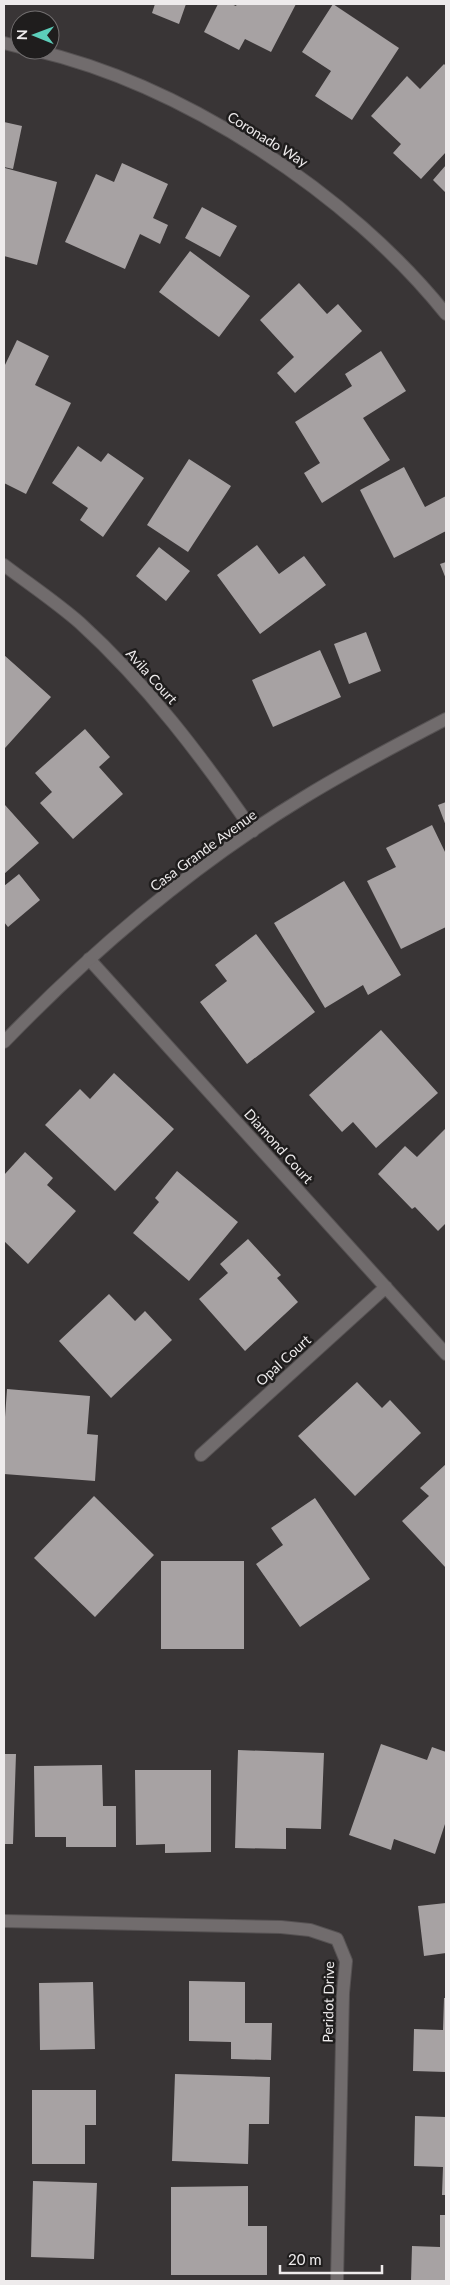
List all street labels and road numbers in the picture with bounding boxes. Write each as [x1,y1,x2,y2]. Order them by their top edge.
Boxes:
street label: Coronado Way [225,108,312,171]
street label: Avila Court [123,645,181,707]
street label: Casa Grande Avenue [146,806,260,894]
street label: Diamond Court [241,1105,317,1187]
street label: Opal Court [252,1331,314,1389]
street label: Peridot Drive [319,1961,337,2043]

